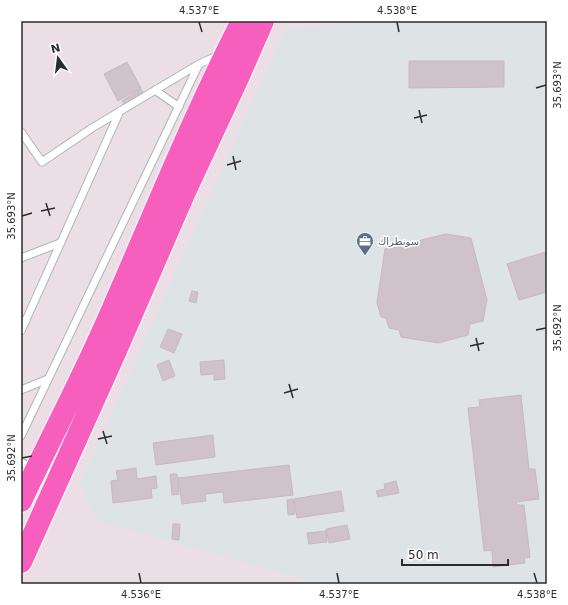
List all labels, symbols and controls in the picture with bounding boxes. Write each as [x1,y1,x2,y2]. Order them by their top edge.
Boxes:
text: 4.537°E [179,5,219,16]
text: 4.538°E [377,5,417,16]
north arrow [38,38,78,78]
text: N [50,41,62,56]
text: 35.693°N [552,61,563,109]
text: 35.693°N [6,192,17,240]
office icon: سونطراك [355,231,375,256]
place label: سونطراك [378,236,419,247]
text: 35.692°N [552,304,563,352]
text: 35.692°N [6,434,17,482]
scale bar [402,541,508,567]
text: 50 m [408,548,439,562]
text: 4.536°E [121,589,161,600]
text: 4.537°E [319,589,359,600]
text: 4.538°E [517,589,557,600]

